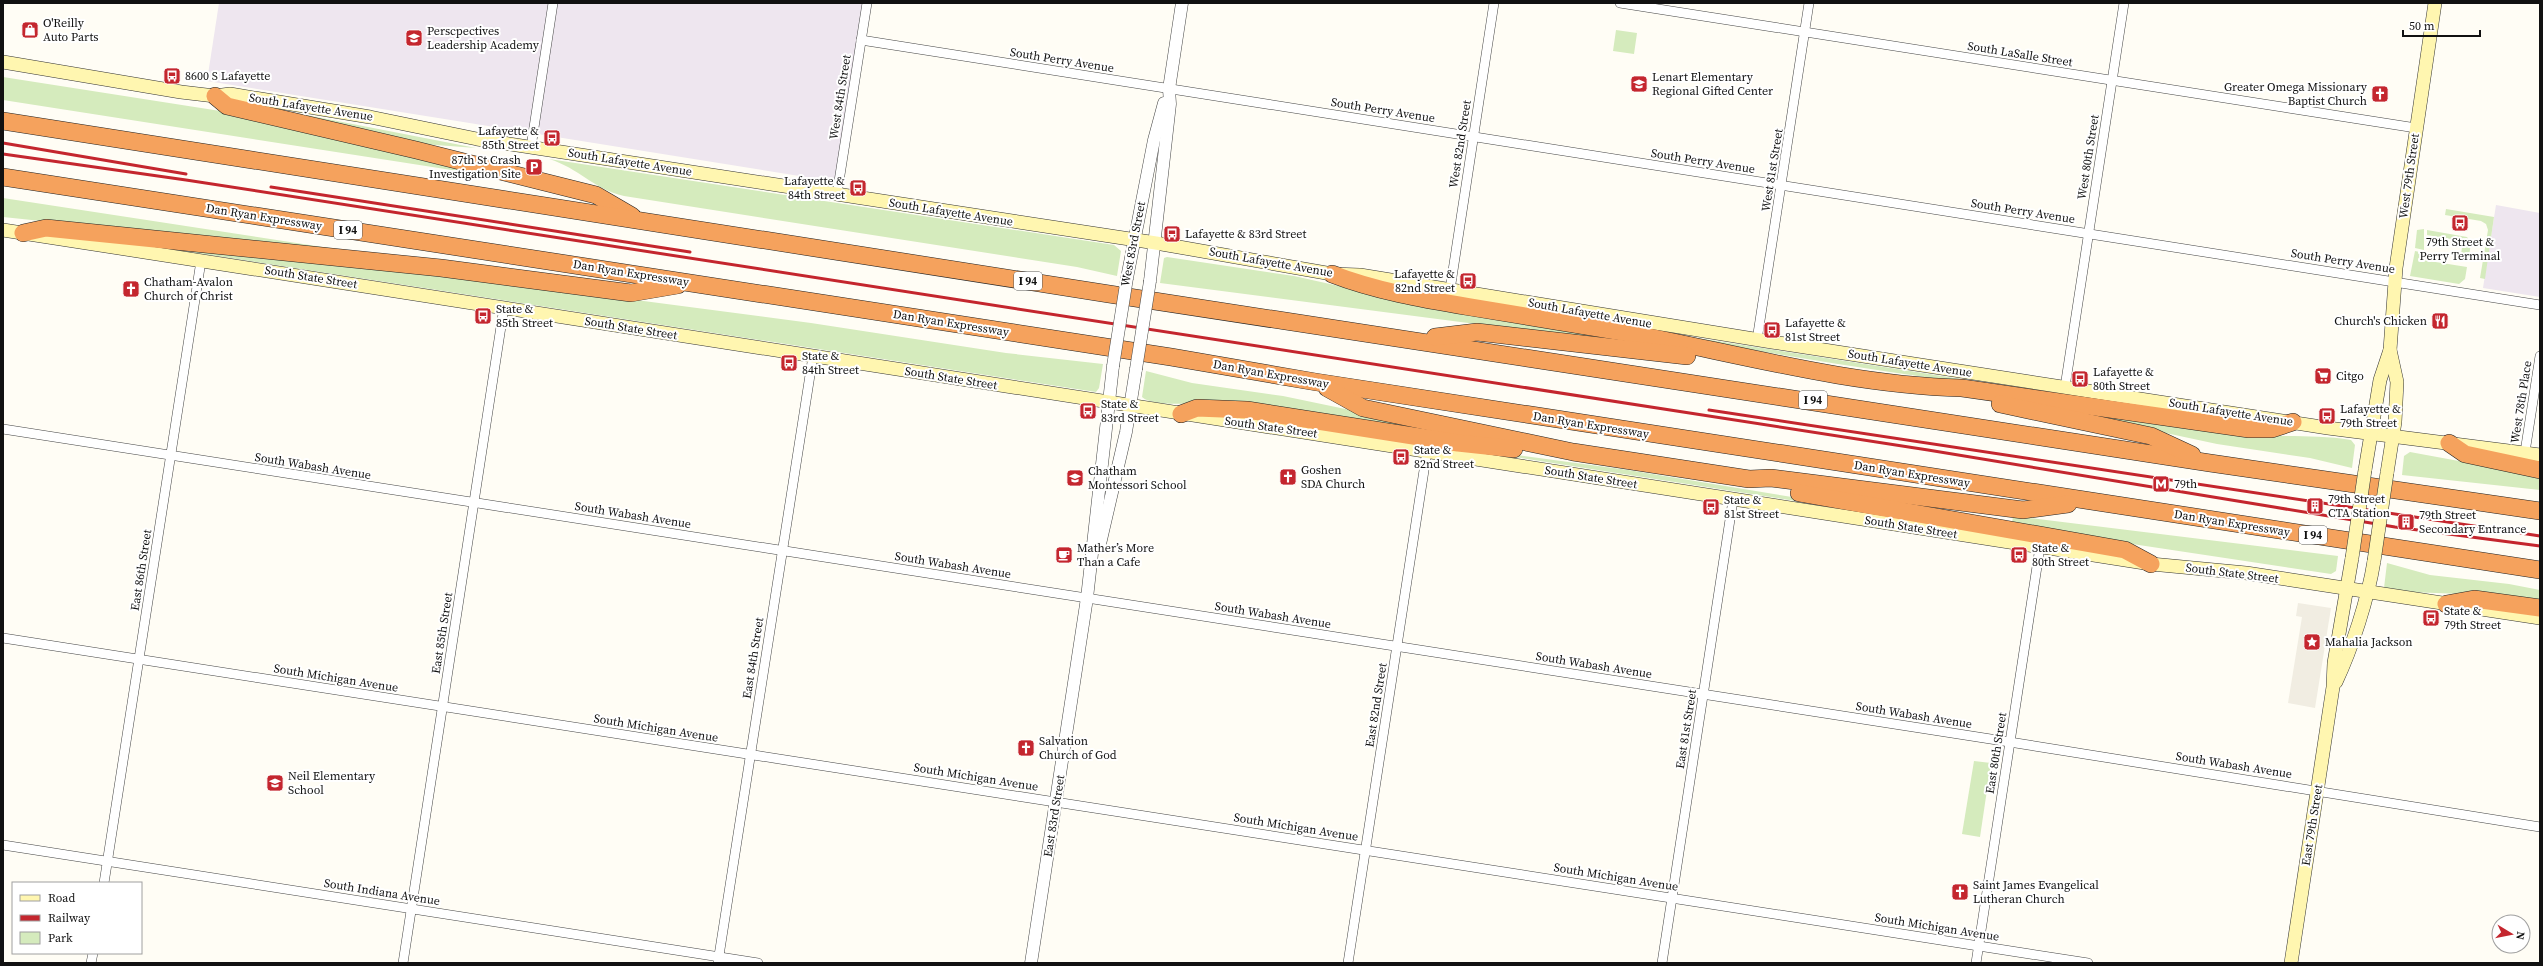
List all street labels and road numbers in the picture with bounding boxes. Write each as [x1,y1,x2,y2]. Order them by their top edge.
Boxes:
street label: South LaSalle Street [1966,38,2074,70]
street label: South Perry Avenue [1009,44,1115,76]
street label: West 84th Street [825,53,855,141]
street label: South Lafayette Avenue [248,89,374,125]
street label: South Perry Avenue [1330,94,1436,126]
street label: West 82nd Street [1445,99,1475,189]
street label: West 80th Street [2073,113,2103,201]
street label: West 81st Street [1758,127,1786,213]
street label: West 79th Street [2395,132,2423,220]
street label: South Lafayette Avenue [567,144,693,180]
street label: South Perry Avenue [1650,145,1756,177]
street label: South Lafayette Avenue [888,194,1014,230]
street label: South Perry Avenue [1970,195,2076,227]
street label: Dan Ryan Expressway [205,200,324,234]
street label: West 83rd Street [1117,200,1149,288]
road number: I 94 [334,221,362,239]
street label: South Lafayette Avenue [1208,243,1334,281]
street label: South Perry Avenue [2290,245,2396,277]
street label: Dan Ryan Expressway [572,256,691,290]
street label: South State Street [264,262,358,292]
road number: I 94 [1014,272,1042,290]
street label: South Lafayette Avenue [1527,294,1653,332]
street label: Dan Ryan Expressway [892,306,1011,340]
street label: South State Street [584,313,678,343]
street label: South Lafayette Avenue [1847,345,1973,381]
street label: Dan Ryan Expressway [1212,356,1331,392]
street label: West 78th Place [2507,360,2535,444]
street label: South State Street [904,363,998,393]
road number: I 94 [1799,391,1827,409]
street label: South Lafayette Avenue [2168,394,2294,430]
street label: Dan Ryan Expressway [1532,408,1651,442]
street label: South State Street [1224,413,1318,441]
street label: South Wabash Avenue [254,449,372,483]
street label: Dan Ryan Expressway [1853,457,1972,491]
street label: South State Street [1544,462,1638,492]
street label: South Wabash Avenue [574,498,692,532]
street label: Dan Ryan Expressway [2173,506,2292,540]
street label: South State Street [1864,512,1958,542]
road number: I 94 [2299,526,2327,544]
street label: East 86th Street [127,528,155,612]
street label: South Wabash Avenue [894,548,1012,582]
street label: South State Street [2185,559,2279,587]
street label: East 85th Street [428,591,456,675]
street label: South Wabash Avenue [1214,598,1332,632]
street label: East 84th Street [739,616,767,700]
street label: South Wabash Avenue [1535,648,1653,682]
street label: South Michigan Avenue [273,660,399,696]
street label: East 82nd Street [1361,662,1391,748]
street label: East 81st Street [1672,688,1700,770]
street label: South Wabash Avenue [1855,698,1973,732]
street label: South Michigan Avenue [593,710,719,746]
street label: East 80th Street [1982,711,2010,795]
street label: South Wabash Avenue [2175,748,2293,782]
street label: South Michigan Avenue [913,759,1039,795]
street label: East 83rd Street [1040,774,1068,858]
street label: East 79th Street [2298,783,2326,867]
street label: South Michigan Avenue [1233,809,1359,845]
street label: South Michigan Avenue [1553,859,1679,895]
street label: South Indiana Avenue [323,875,441,909]
street label: South Michigan Avenue [1874,909,2000,945]

